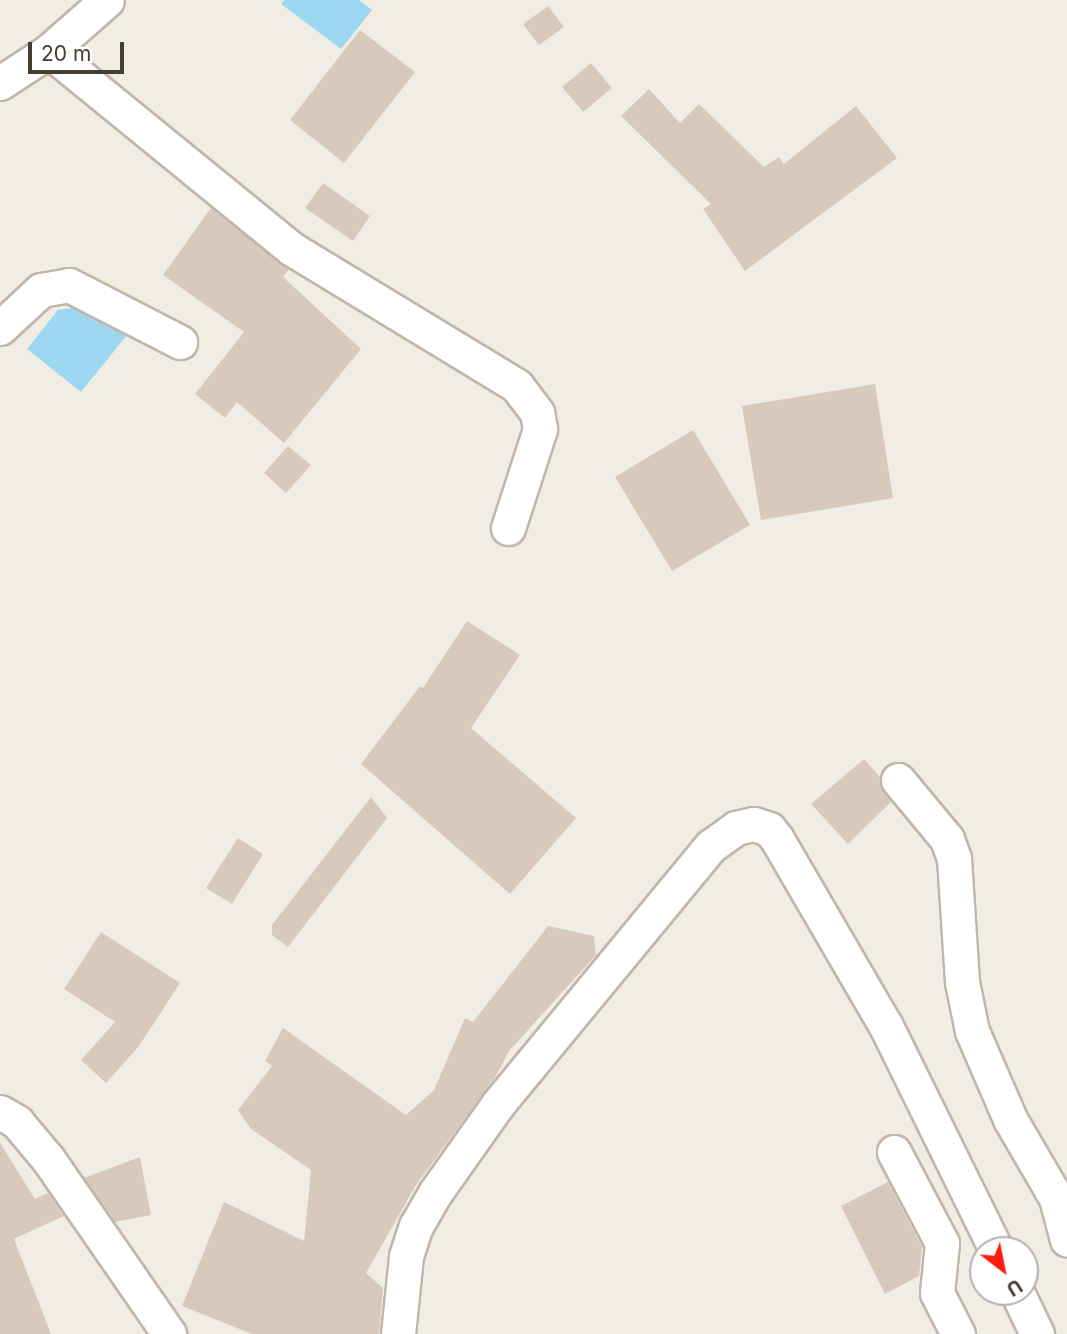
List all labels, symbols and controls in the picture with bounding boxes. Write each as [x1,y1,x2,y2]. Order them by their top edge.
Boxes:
scale bar [32,28,128,72]
text: 20 m [41,41,91,66]
north arrow [969,1236,1039,1306]
text: U [1002,1274,1026,1301]

